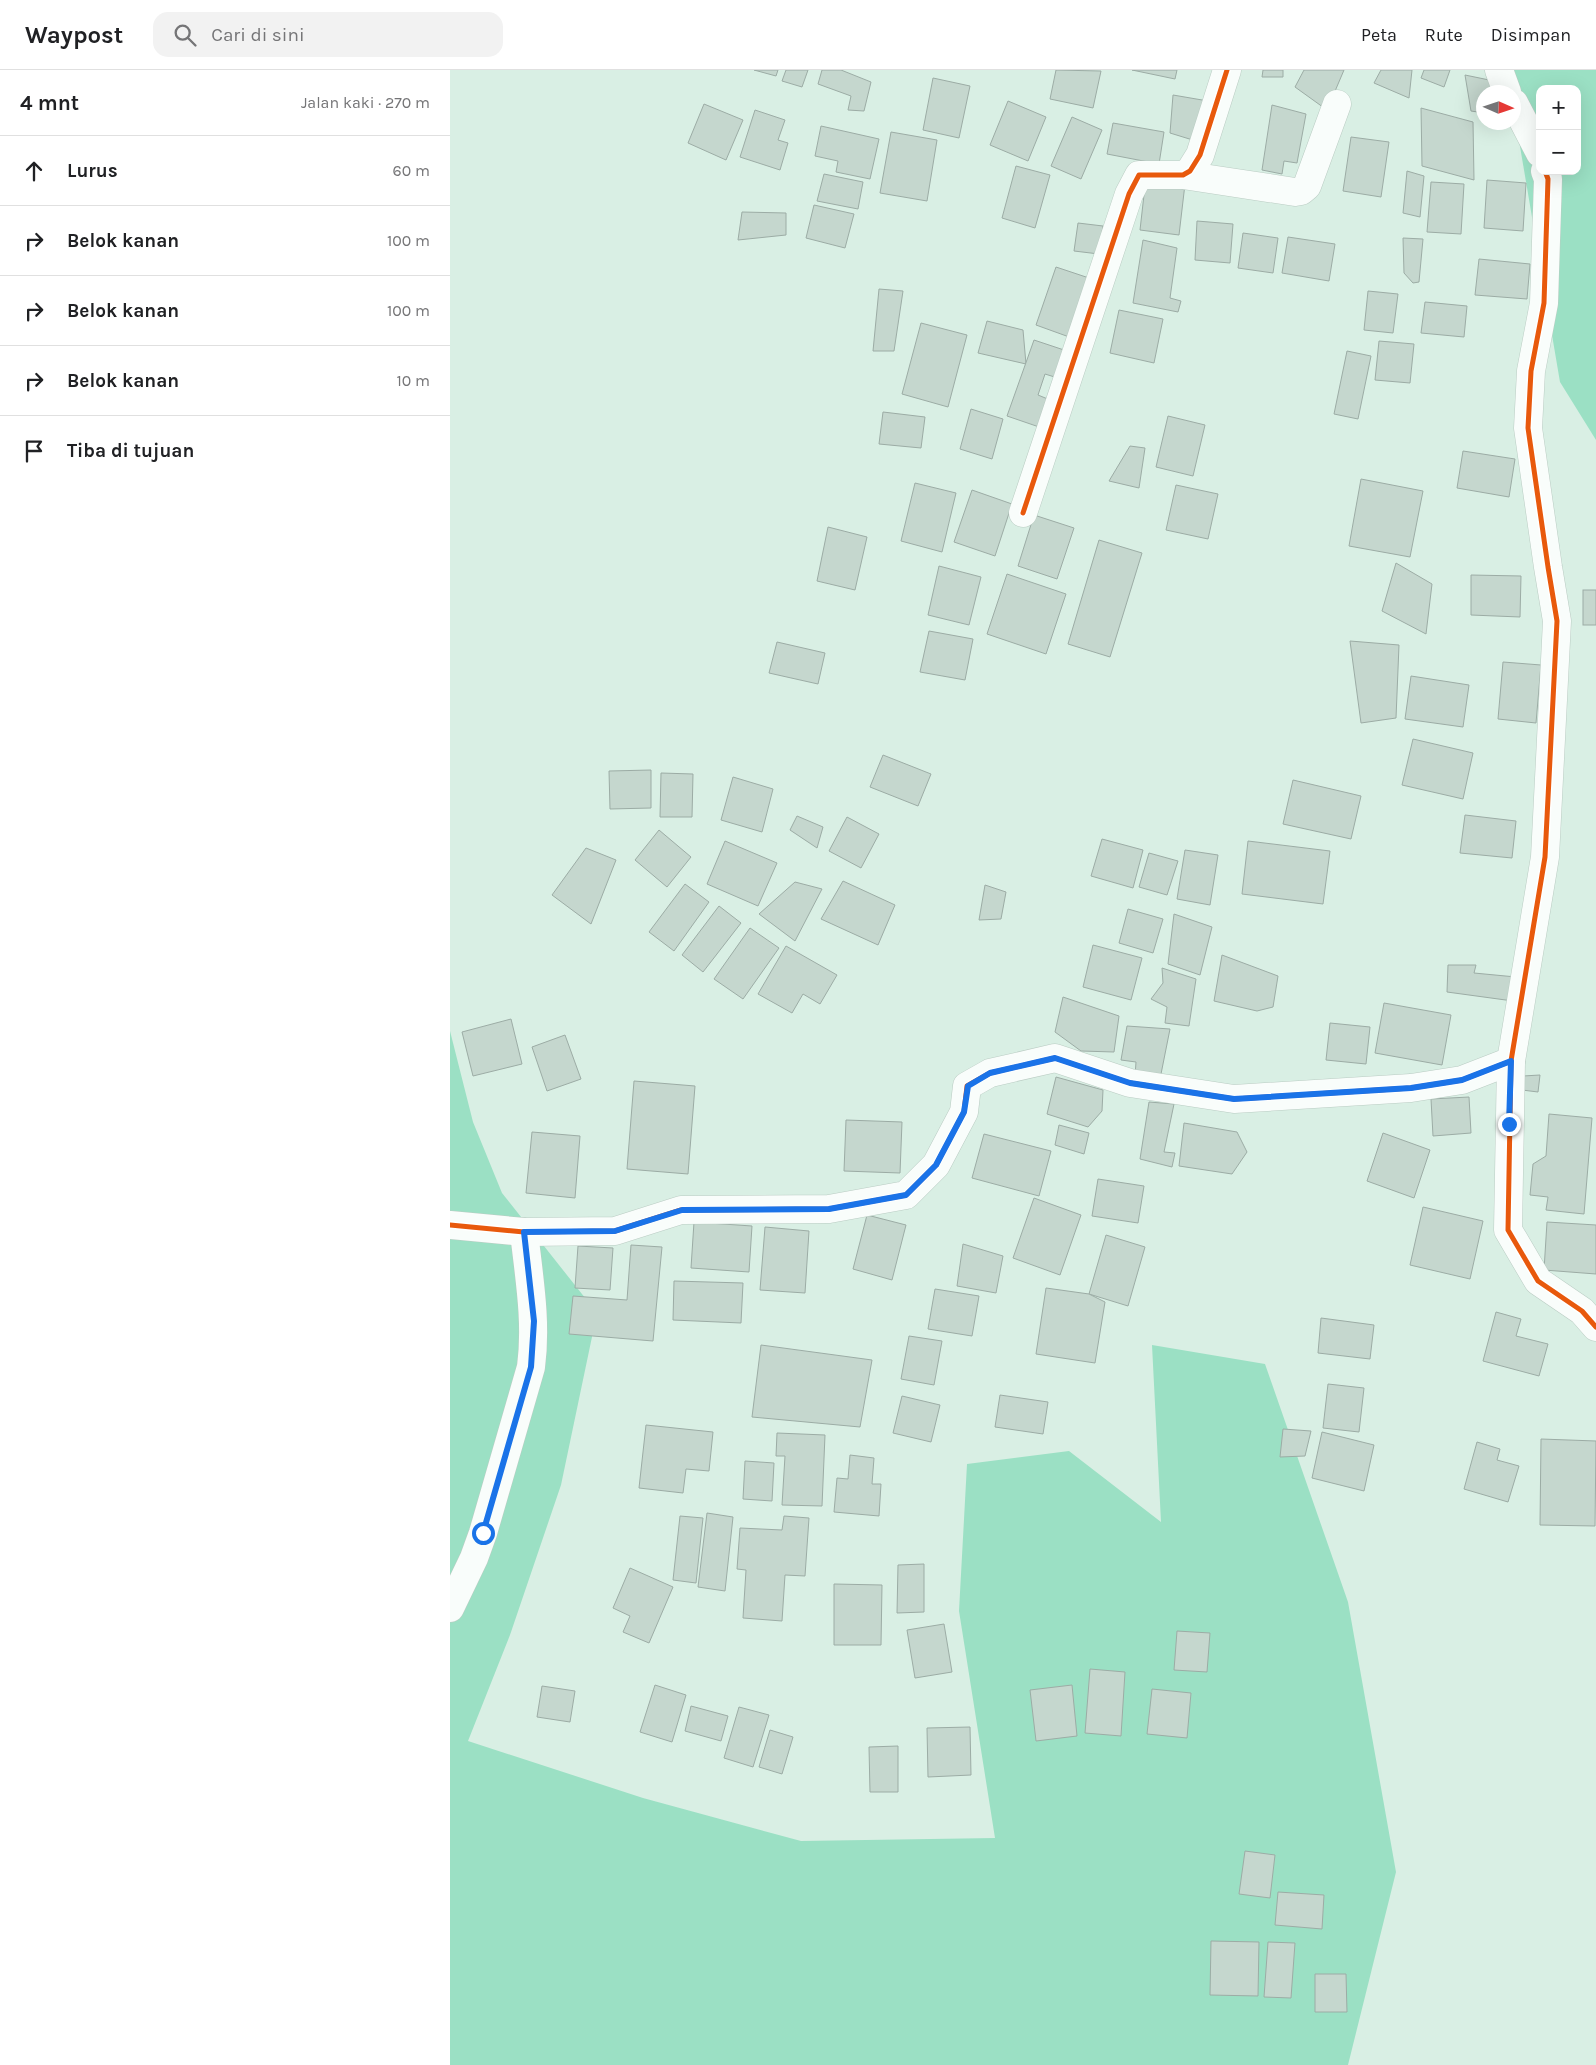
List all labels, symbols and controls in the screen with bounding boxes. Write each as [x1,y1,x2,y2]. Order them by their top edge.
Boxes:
search box [153,12,503,57]
text: Waypost [25,21,123,49]
icon: search [171,21,199,49]
text: Cari di sini [211,24,305,46]
text: Peta [1361,24,1397,46]
text: Rute [1425,24,1463,46]
text: Disimpan [1491,24,1571,46]
north arrow [1476,85,1521,130]
map controls [1536,85,1581,175]
button: + [1536,85,1581,130]
text: 4 mnt [20,91,79,115]
text: Jalan kaki · 270 m [301,93,430,112]
button: − [1536,130,1581,175]
icon: ahead [20,157,48,185]
text: Lurus [67,160,118,182]
text: 60 m [393,161,430,180]
icon: right [20,227,48,255]
text: Belok kanan [67,230,179,252]
text: 100 m [387,231,430,250]
icon: right [20,297,48,325]
text: Belok kanan [67,300,179,322]
text: 100 m [387,301,430,320]
icon: right [20,367,48,395]
text: Belok kanan [67,370,179,392]
text: 10 m [396,371,430,390]
icon: arrive [20,437,48,465]
text: Tiba di tujuan [67,440,194,462]
route end [1498,1113,1521,1136]
route start [472,1522,495,1545]

